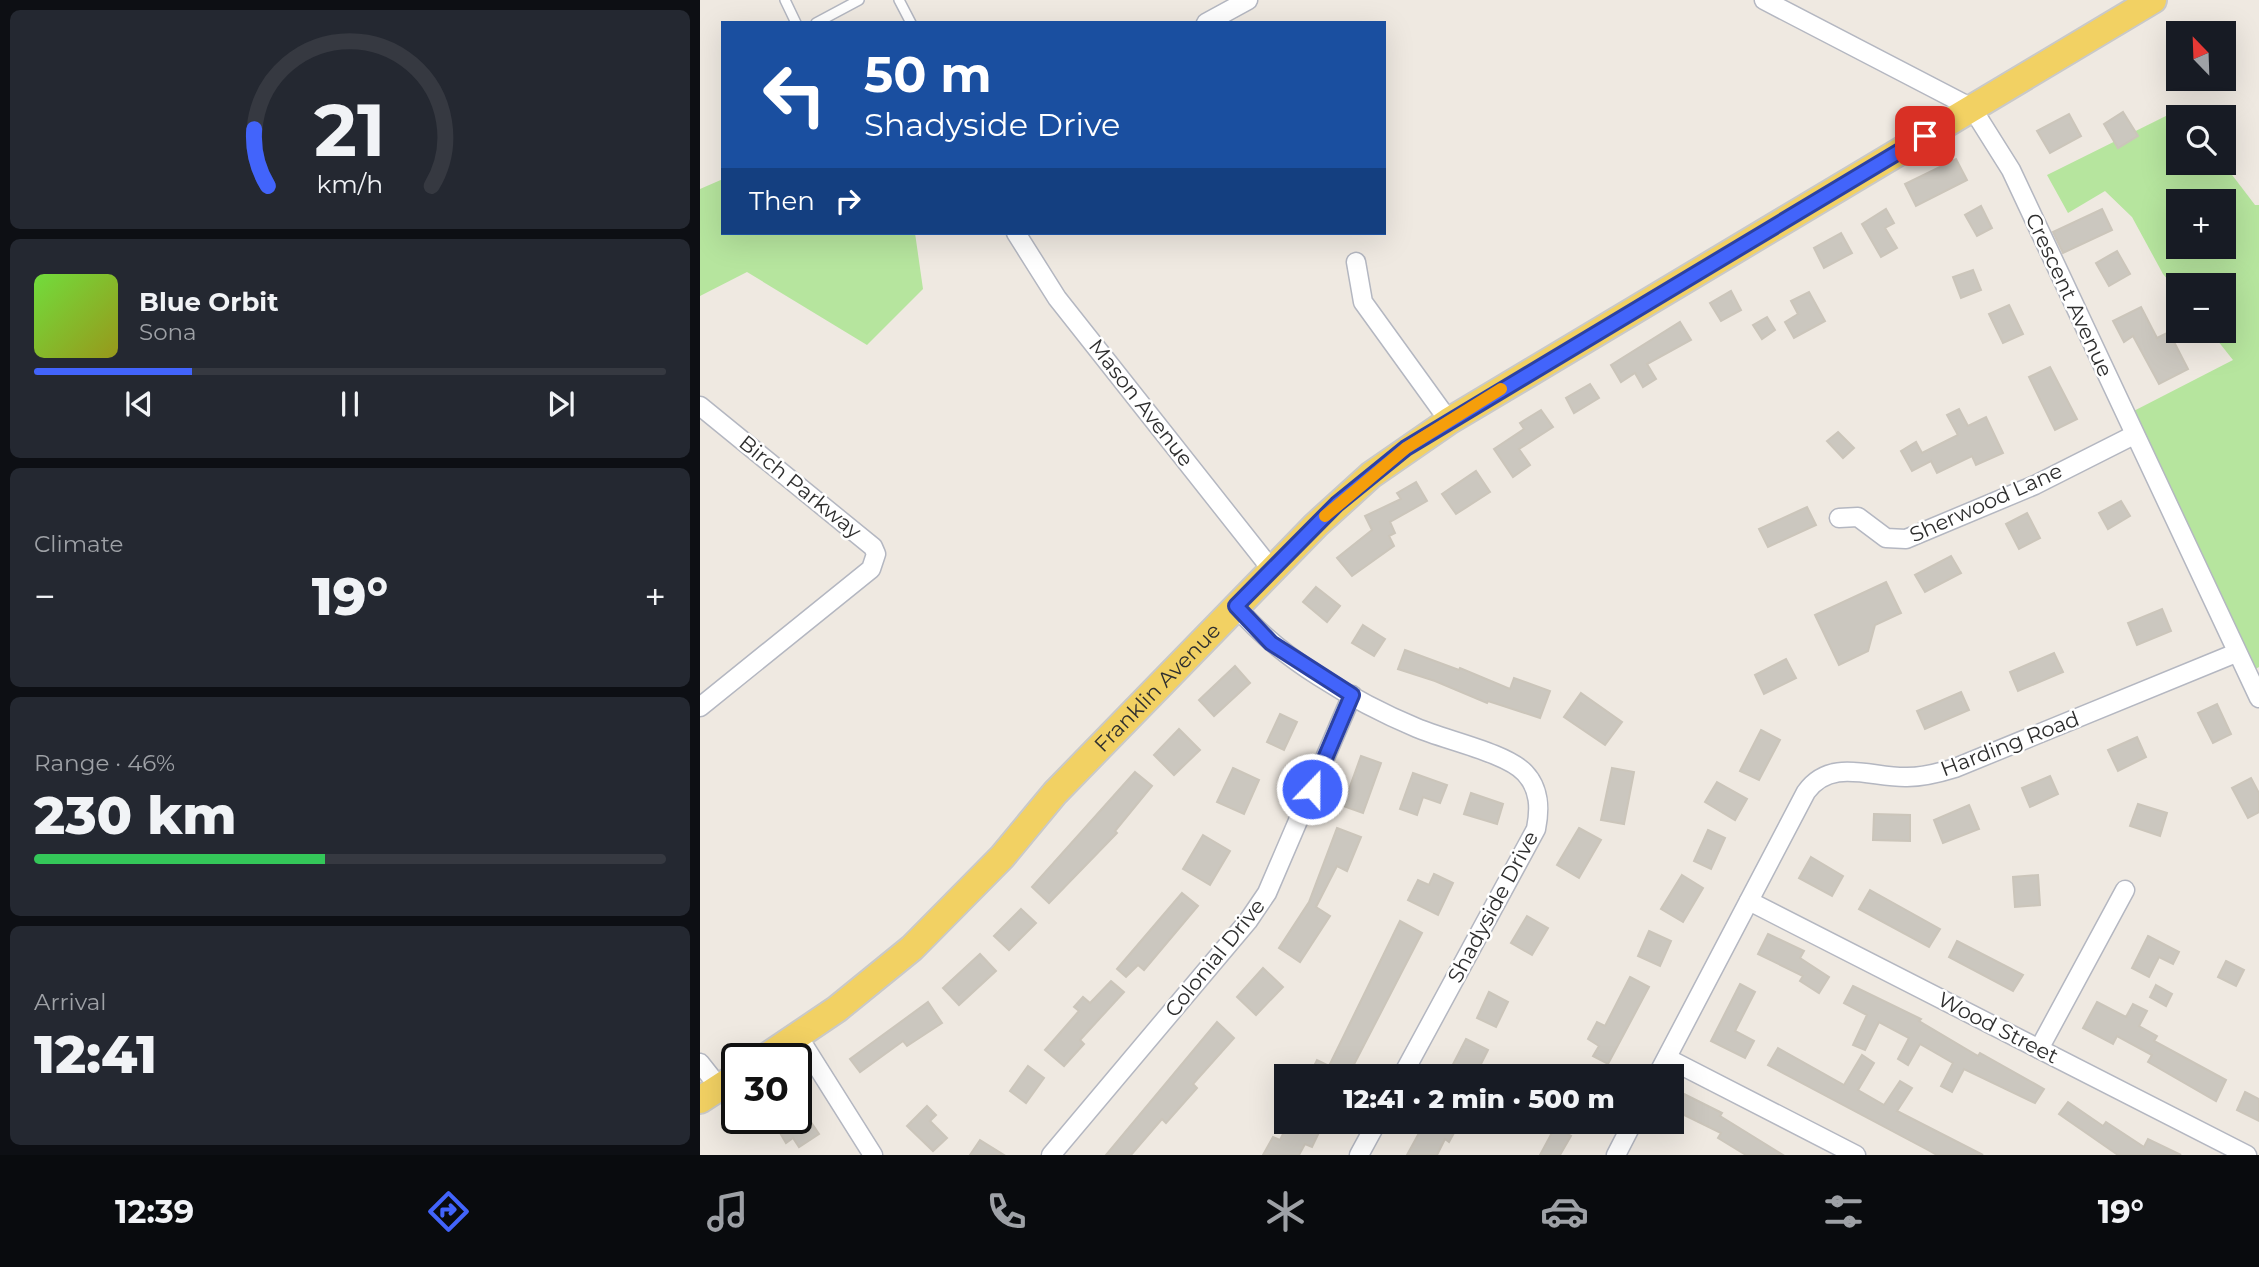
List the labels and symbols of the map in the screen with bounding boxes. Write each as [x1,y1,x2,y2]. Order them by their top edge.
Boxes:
north arrow [2166,21,2236,91]
pin [1895,106,1955,166]
street label: Crescent Avenue [2021,209,2118,381]
street label: Mason Avenue [1084,334,1199,471]
street label: Birch Parkway [734,430,867,544]
street label: Sherwood Lane [1906,458,2066,547]
street label: Franklin Avenue [1089,618,1225,757]
street label: Harding Road [1937,706,2083,781]
position arrow [1275,752,1349,826]
street label: Shadyside Drive [1442,827,1543,987]
street label: Colonial Drive [1159,894,1270,1022]
street label: Wood Street [1934,987,2063,1069]
speed limit sign: 30 [721,1043,812,1134]

